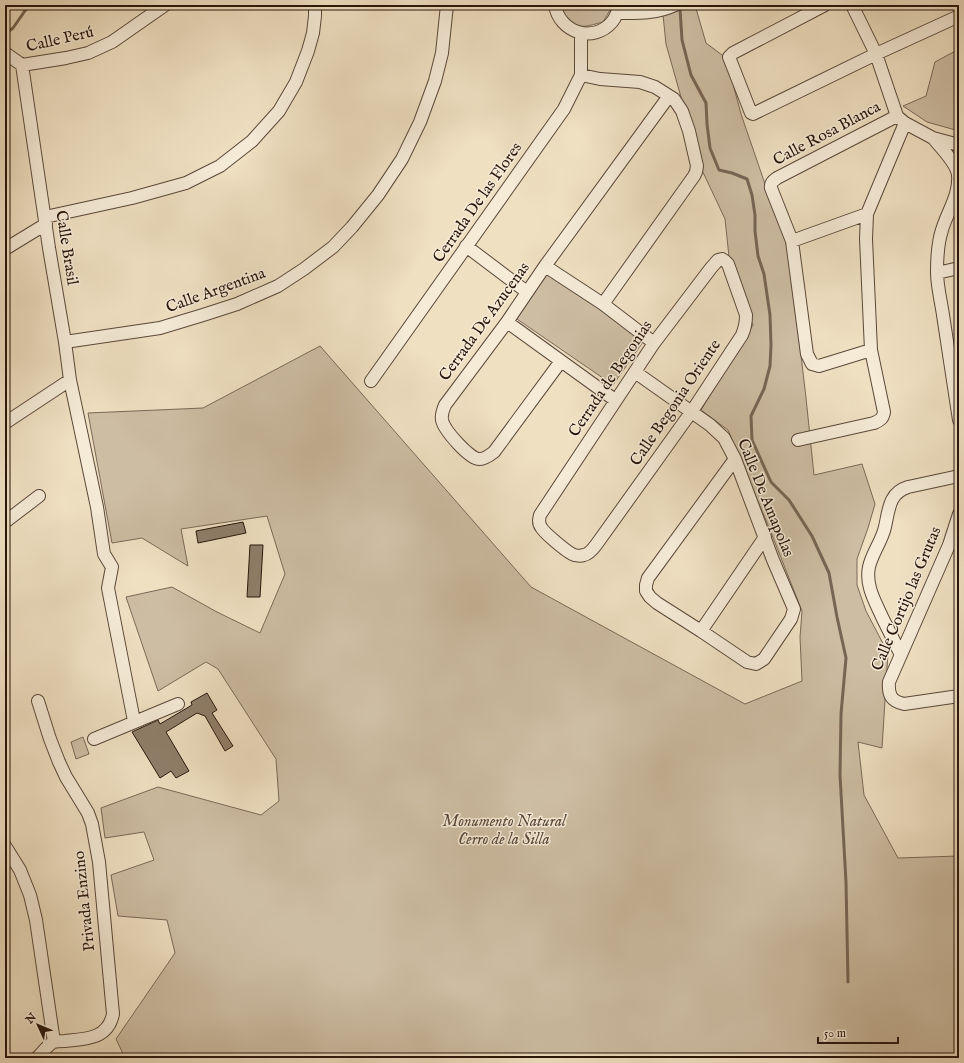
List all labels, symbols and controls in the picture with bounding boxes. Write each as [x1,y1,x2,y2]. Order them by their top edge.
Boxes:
street label: Calle Perú [24,23,96,57]
street label: Calle Rosa Blanca [770,97,884,171]
street label: Cerrada De las Flores [429,139,527,267]
street label: Calle Brasil [50,209,82,287]
street label: Cerrada De Azucenas [435,258,535,385]
street label: Calle Argentina [164,264,268,318]
street label: Cerrada de Begonias [565,317,658,441]
street label: Calle Begonia Oriente [626,336,726,470]
street label: Calle De Amapolas [732,436,798,560]
street label: Calle Cortijo las Grutas [868,524,947,674]
park label: Monumento Natural Cerro de la Silla [442,812,567,850]
street label: Privada Enzino [70,850,100,952]
north arrow [18,1005,58,1045]
text: N [22,1010,40,1028]
scale bar [818,1019,898,1045]
text: 50 m [824,1026,846,1041]

